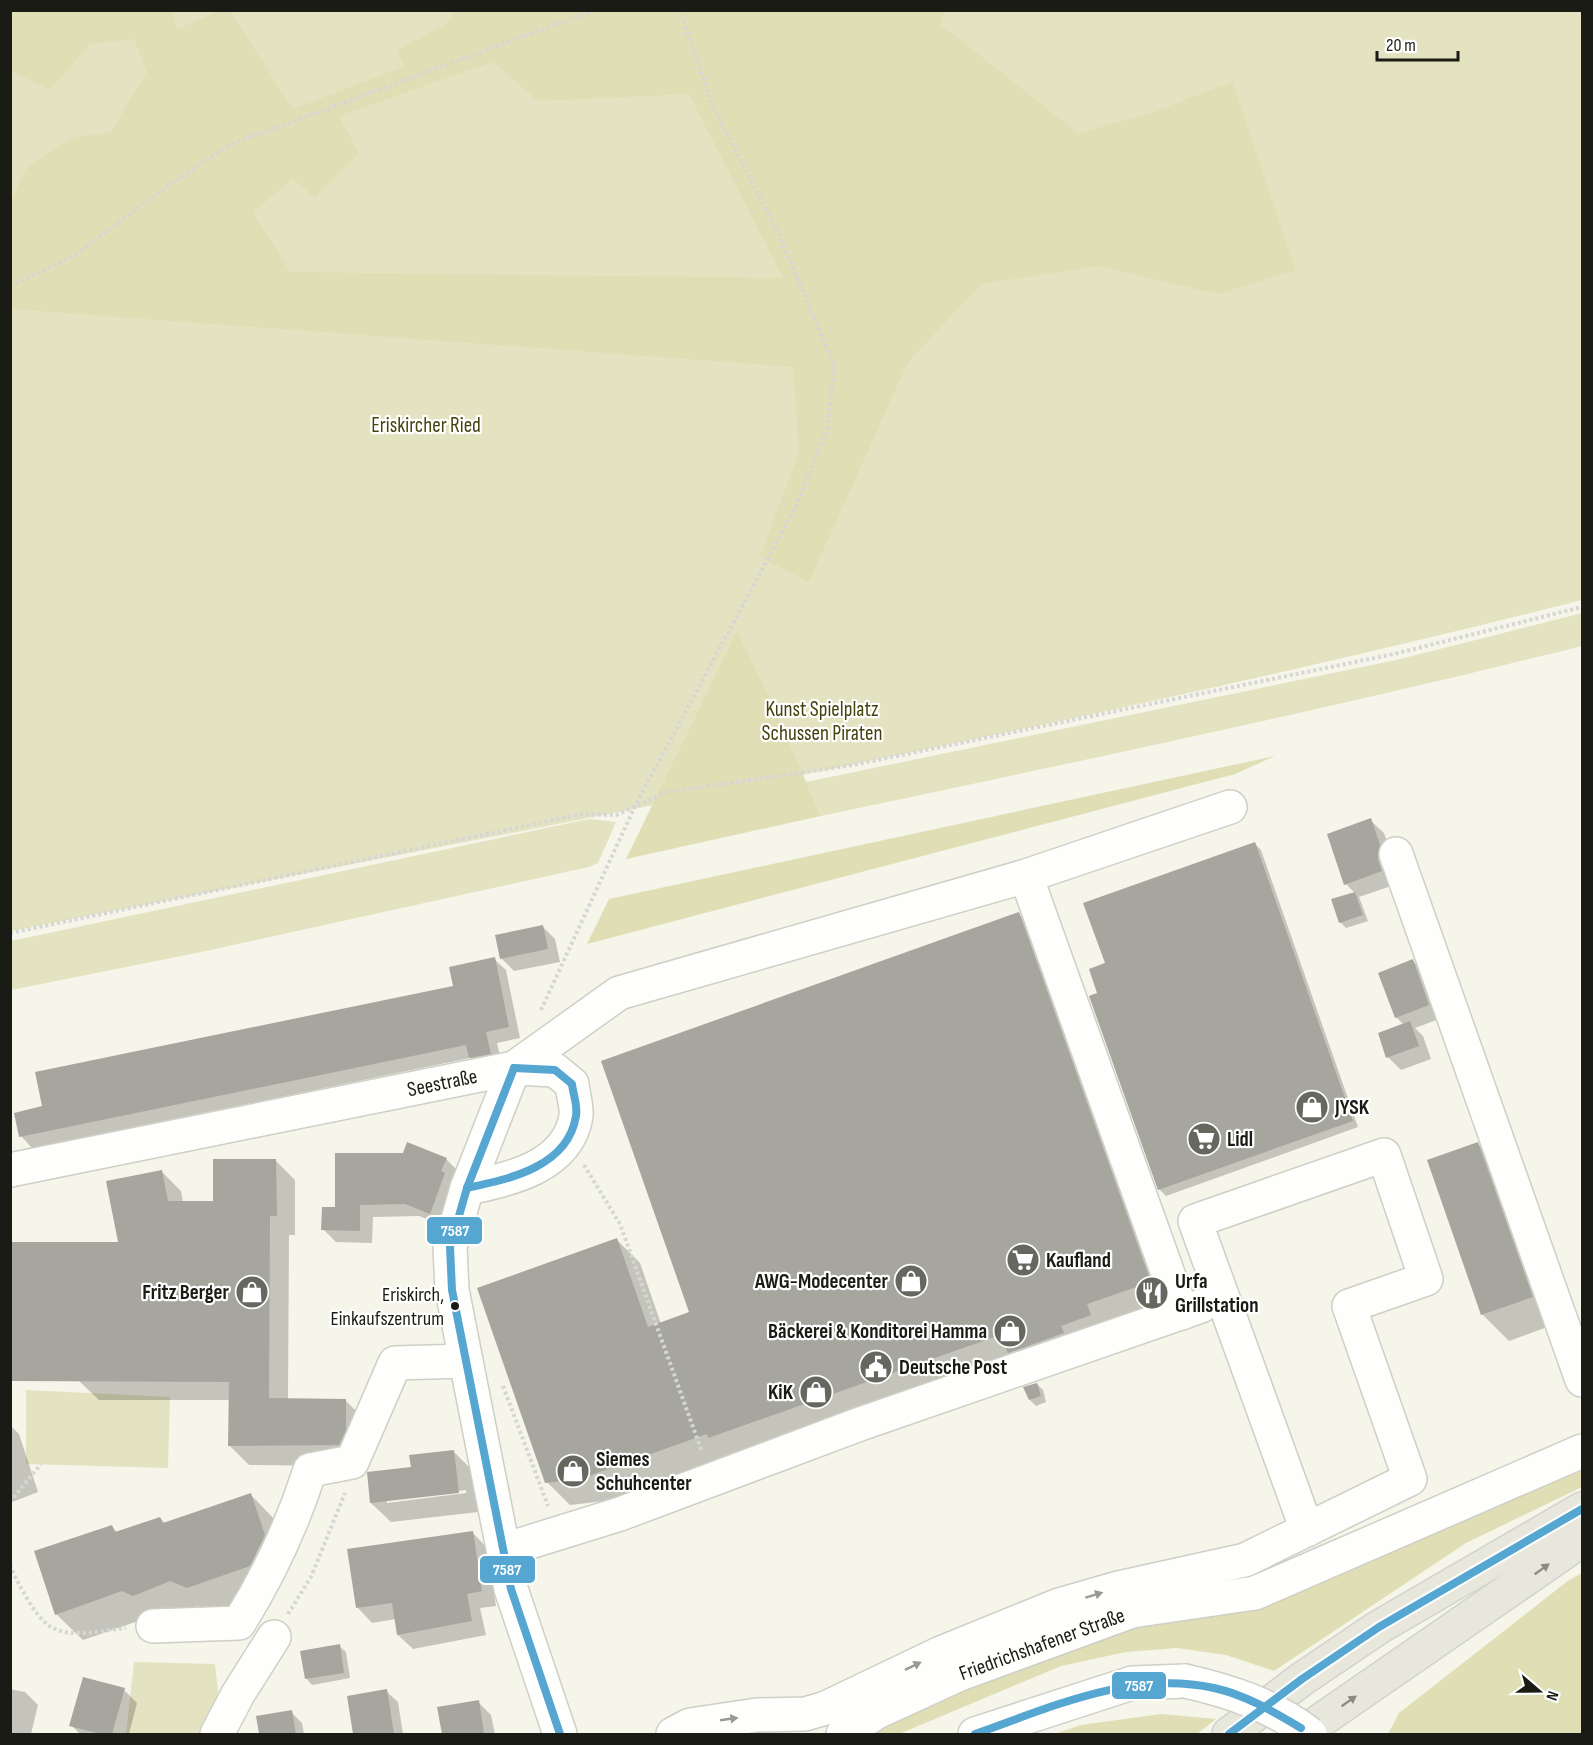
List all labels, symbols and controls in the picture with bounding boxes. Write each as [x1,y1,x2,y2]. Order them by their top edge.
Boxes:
scale bar [1377,24,1458,62]
text: 20 m [1386,35,1416,56]
park label: Eriskircher Ried [371,413,481,438]
park label: Kunst Spielplatz Schussen Piraten [762,697,882,746]
street label: Seestraße [405,1064,480,1102]
shop icon: JYSK [1294,1089,1330,1125]
place label: JYSK [1334,1095,1370,1120]
supermarket icon: Lidl [1186,1121,1222,1157]
place label: Lidl [1227,1127,1253,1152]
line badge: 7587 [426,1216,483,1245]
text: 7587 [441,1222,469,1241]
supermarket icon: Kaufland [1005,1242,1041,1278]
place label: Kaufland [1046,1248,1111,1273]
shop icon: AWG-Modecenter [893,1263,929,1299]
place label: AWG-Modecenter [754,1269,889,1294]
place label: Urfa Grillstation [1175,1269,1259,1318]
shop icon: Fritz Berger [234,1274,270,1310]
restaurant icon: Urfa Grillstation [1134,1275,1170,1311]
place label: Fritz Berger [142,1280,230,1305]
place label: Eriskirch, Einkaufszentrum [330,1283,444,1331]
marker: Eriskirch, Einkaufszentrum [449,1300,461,1312]
shop icon: Bäckerei & Konditorei Hamma [992,1313,1028,1349]
place label: Bäckerei & Konditorei Hamma [768,1319,987,1344]
public building icon: Deutsche Post [858,1349,894,1385]
place label: Deutsche Post [899,1355,1007,1380]
shop icon: KiK [798,1374,834,1410]
place label: KiK [768,1380,794,1405]
place label: Siemes Schuhcenter [596,1447,692,1496]
shop icon: Siemes Schuhcenter [555,1453,591,1489]
line badge: 7587 [479,1555,536,1584]
text: 7587 [493,1561,521,1580]
one-way arrow [1534,1563,1549,1575]
one-way arrow [1086,1590,1104,1599]
street label: Friedrichshafener Straße [956,1603,1128,1686]
one-way arrow [905,1661,922,1670]
north arrow [1509,1661,1569,1721]
line badge: 7587 [1111,1671,1167,1700]
text: 7587 [1125,1677,1153,1696]
text: N [1541,1688,1562,1703]
one-way arrow [1340,1695,1356,1707]
one-way arrow [719,1714,738,1724]

